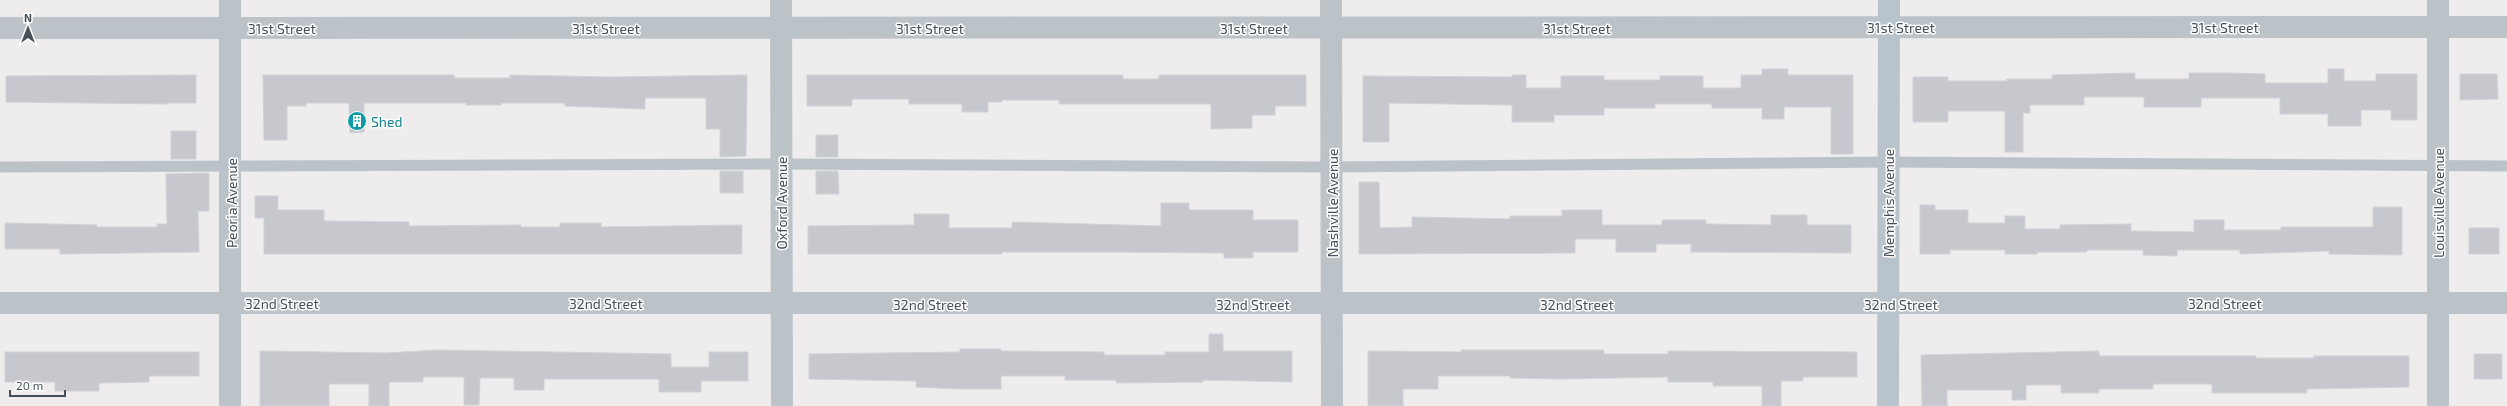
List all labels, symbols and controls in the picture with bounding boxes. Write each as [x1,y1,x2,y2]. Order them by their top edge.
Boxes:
north arrow [8,8,48,48]
text: N [24,11,32,24]
street label: 31st Street [1867,19,1935,36]
street label: 31st Street [2191,19,2259,36]
street label: 31st Street [248,20,316,37]
street label: 31st Street [572,20,640,37]
street label: 31st Street [896,20,964,37]
street label: 31st Street [1220,20,1288,37]
street label: 31st Street [1543,20,1611,37]
building icon: Shed [346,110,368,132]
place label: Shed [371,113,403,130]
street label: Nashville Avenue [1324,148,1341,258]
street label: Louisville Avenue [2430,148,2447,258]
street label: Memphis Avenue [1880,149,1897,257]
street label: Oxford Avenue [773,156,790,250]
street label: Peoria Avenue [223,158,240,248]
street label: 32nd Street [245,295,319,312]
street label: 32nd Street [569,295,643,312]
street label: 32nd Street [2188,295,2262,312]
street label: 32nd Street [893,296,967,313]
street label: 32nd Street [1216,296,1290,313]
street label: 32nd Street [1540,296,1614,313]
street label: 32nd Street [1864,296,1938,313]
scale bar [10,372,65,398]
text: 20 m [16,378,43,392]

